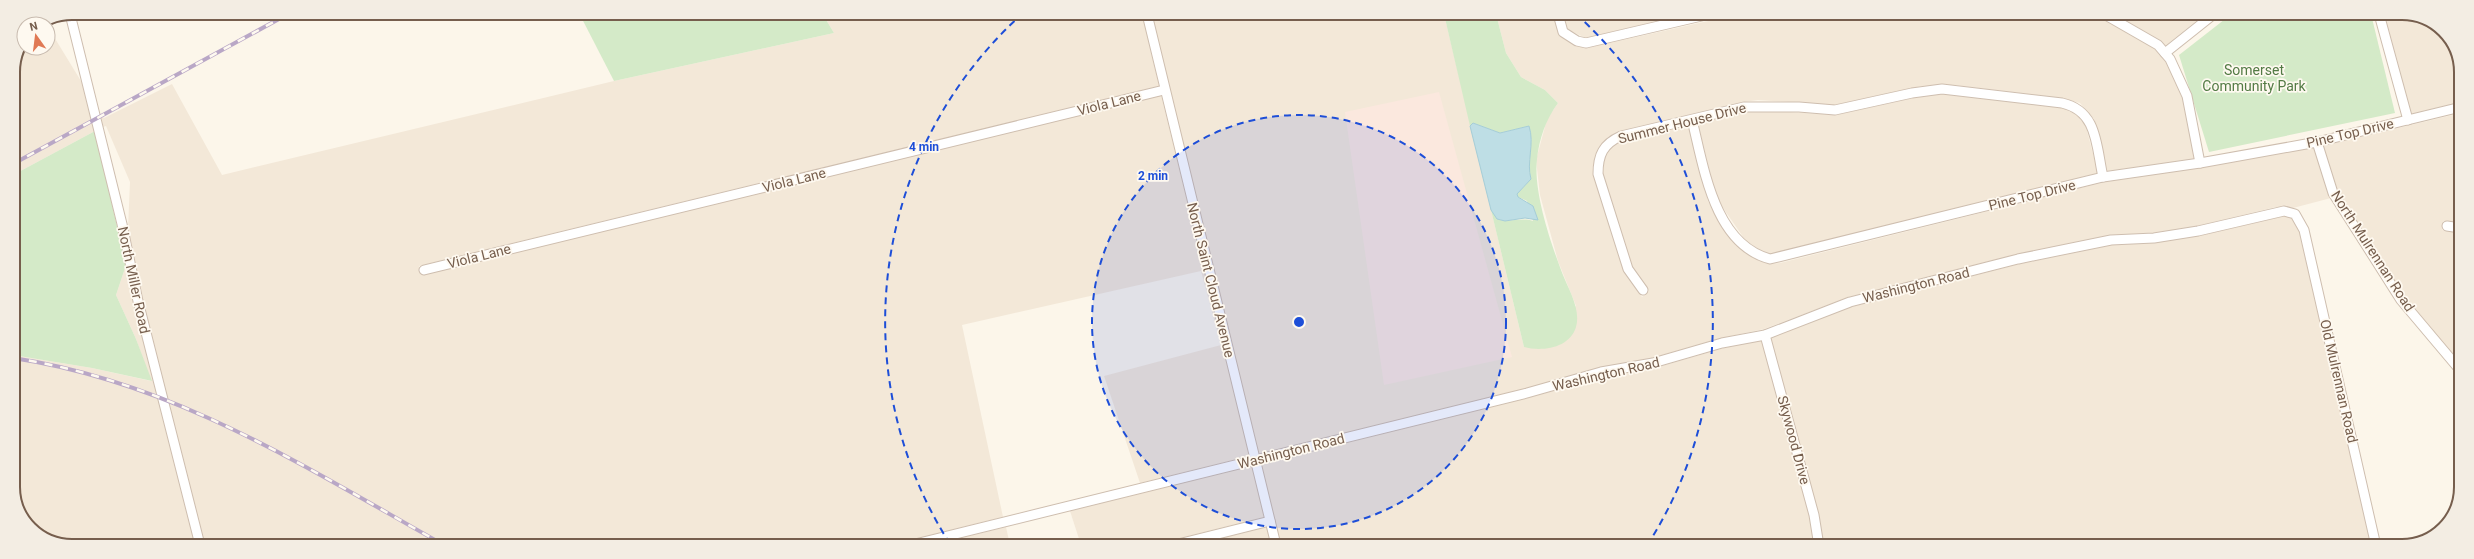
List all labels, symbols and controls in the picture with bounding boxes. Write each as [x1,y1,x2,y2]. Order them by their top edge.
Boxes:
north arrow [16,16,56,56]
text: N [28,19,39,34]
park label: Somerset Community Park [2202,62,2307,94]
street label: Viola Lane [1075,87,1143,119]
street label: Summer House Drive [1616,99,1748,147]
street label: Pine Top Drive [2305,115,2395,151]
text: 4 min [909,140,939,154]
street label: Viola Lane [760,164,828,196]
text: 2 min [1138,169,1168,183]
street label: Pine Top Drive [1987,176,2077,214]
street label: North Mulrennan Road [2328,188,2418,314]
street label: North Saint Cloud Avenue [1184,201,1238,359]
street label: North Miller Road [115,225,153,335]
street label: Viola Lane [445,240,513,272]
street label: Washington Road [1861,264,1971,306]
centre of rings [1292,315,1306,329]
street label: Old Mulrennan Road [2317,318,2361,444]
street label: Washington Road [1551,354,1661,394]
street label: Skywood Drive [1774,394,1814,486]
street label: Washington Road [1236,430,1346,472]

